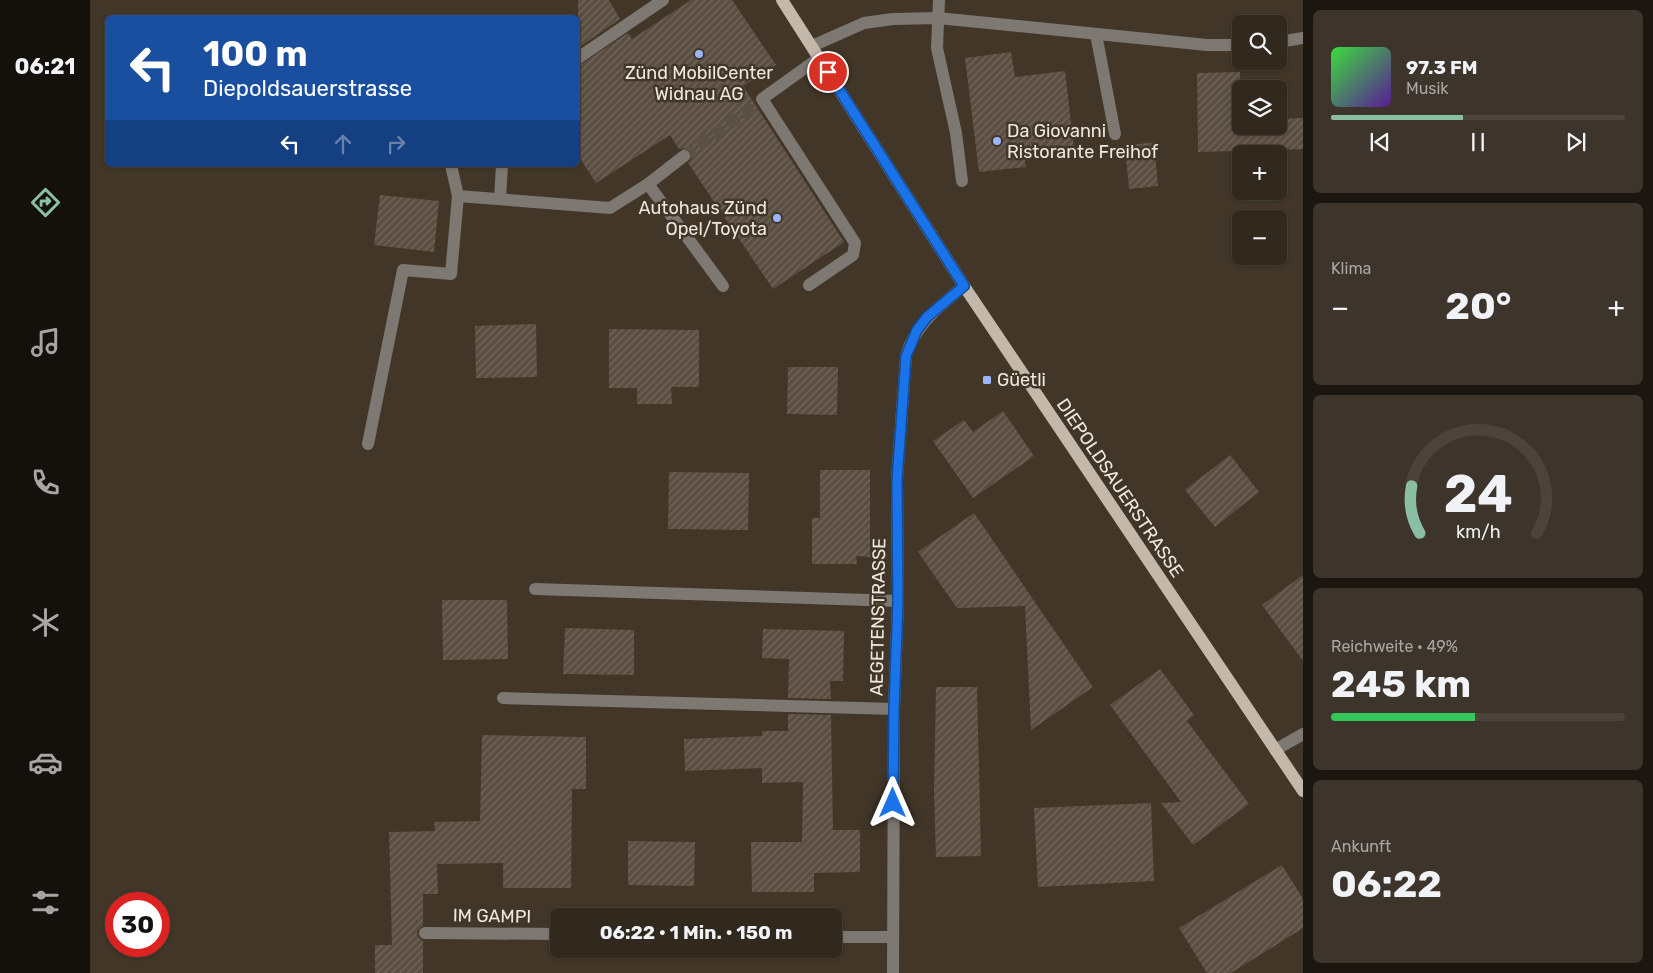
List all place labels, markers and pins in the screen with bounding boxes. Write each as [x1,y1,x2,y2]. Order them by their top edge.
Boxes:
marker: Zünd MobilCenter Widnau AG [693,48,705,60]
pin [807,51,849,93]
place label: Zünd MobilCenter Widnau AG [625,62,773,105]
place label: Da Giovanni Ristorante Freihof [1007,120,1158,163]
marker: Da Giovanni Ristorante Freihof [991,135,1003,147]
place label: Autohaus Zünd Opel/Toyota [639,197,767,240]
marker: Autohaus Zünd Opel/Toyota [771,212,783,224]
place label: Güetli [997,369,1046,391]
marker: Güetli [981,374,993,386]

